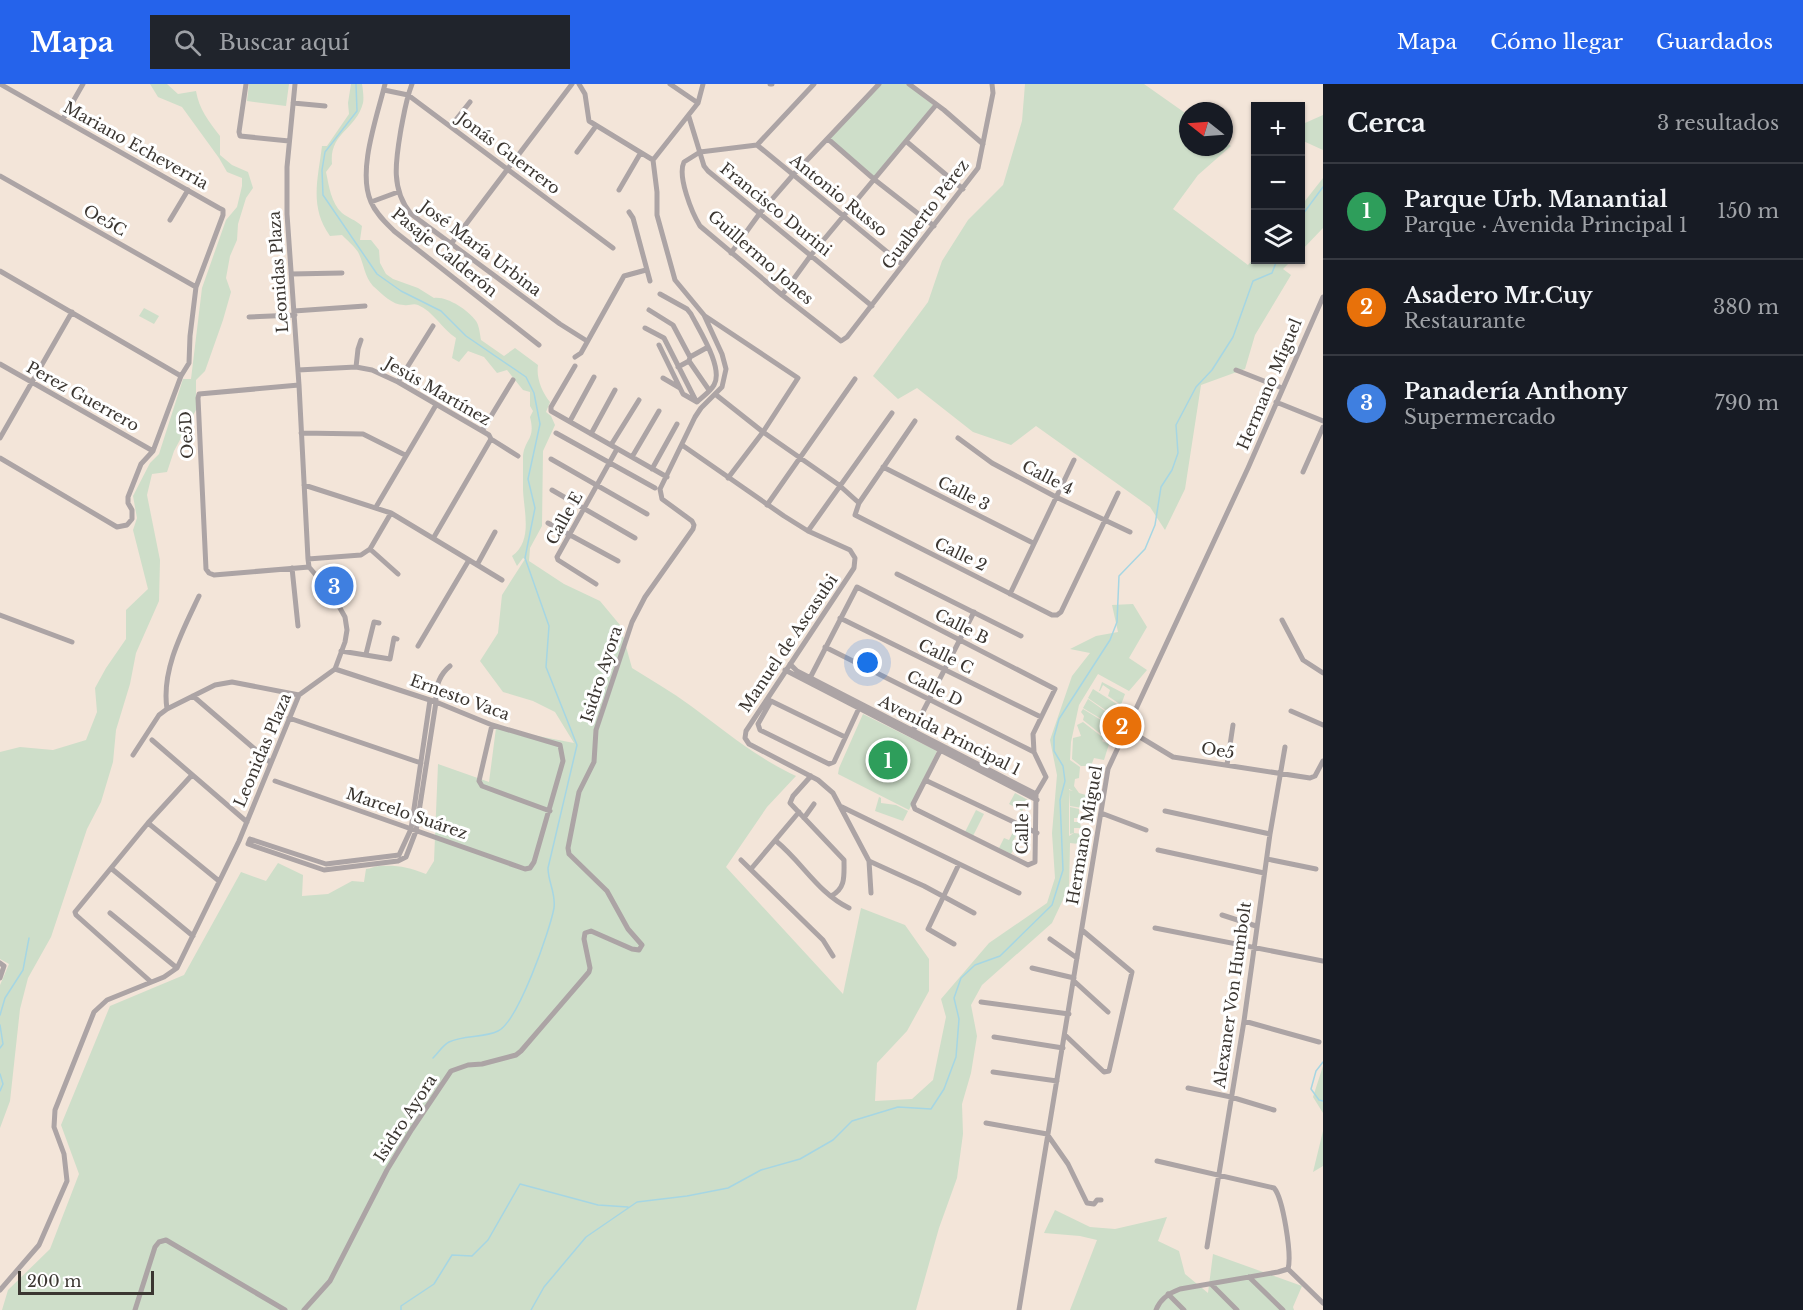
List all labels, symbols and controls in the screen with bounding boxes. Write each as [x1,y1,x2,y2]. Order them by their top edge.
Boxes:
search box [150,15,570,69]
text: Mapa [30,25,114,60]
icon: search [171,26,204,59]
text: Buscar aquí [219,29,349,56]
text: Mapa [1397,29,1457,55]
text: Cómo llegar [1490,29,1623,55]
text: Guardados [1656,29,1773,55]
street label: Mariano Echeverria [60,97,212,193]
north arrow [1179,102,1233,156]
map controls [1251,102,1305,264]
button: + [1251,102,1305,156]
street label: Jonás Guerrero [452,106,565,198]
text: Cerca [1347,107,1426,139]
text: 3 resultados [1657,111,1779,135]
street label: Antonio Russo [785,149,892,240]
street label: Gualberto Pérez [877,155,973,273]
button: − [1251,156,1305,210]
street label: Francisco Durini [716,158,836,260]
text: Parque Urb. Manantial [1404,186,1668,213]
street label: José María Urbina [415,195,546,300]
text: 1 [1362,199,1371,223]
text: 150 m [1717,199,1779,223]
street label: Oe5C [80,200,130,240]
street label: Pasaje Calderón [388,203,502,301]
street label: Guillermo Jones [704,206,818,308]
street label: Leonidas Plaza [264,210,292,334]
button: layers [1251,210,1305,264]
text: Parque · Avenida Principal 1 [1404,213,1688,237]
text: Asadero Mr.Cuy [1404,282,1592,309]
text: 2 [1360,295,1373,319]
text: 380 m [1713,295,1779,319]
text: Restaurante [1404,309,1526,333]
street label: Hermano Miguel [1232,315,1306,453]
street label: Jesús Martínez [380,351,495,430]
street label: Perez Guerrero [23,357,143,435]
text: Panadería Anthony [1404,378,1628,405]
text: 3 [1360,391,1373,415]
text: 790 m [1715,391,1779,415]
text: Supermercado [1404,405,1556,429]
street label: Oe5D [175,411,197,459]
street label: Calle 4 [1019,456,1077,498]
street label: Calle 3 [935,471,993,515]
street label: Calle E [541,488,587,548]
street label: Calle 2 [932,533,990,575]
pin: 3 [314,564,354,608]
street label: Manuel de Ascasubi [734,570,842,716]
street label: Calle B [932,604,992,648]
street label: Isidro Ayora [576,623,626,725]
street label: Calle C [915,634,977,678]
your location [853,648,882,677]
street label: Calle D [904,665,966,711]
street label: Ernesto Vaca [407,670,513,724]
street label: Leonidas Plaza [229,690,295,810]
street label: Avenida Principal 1 [876,691,1024,779]
pin: 2 [1102,704,1142,748]
pin: 1 [868,738,908,782]
street label: Oe5 [1200,738,1236,762]
street label: Hermano Miguel [1062,764,1106,906]
street label: Marcelo Suárez [344,783,470,843]
street label: Calle 1 [1012,801,1032,855]
street label: Alexaner Von Humbolt [1209,900,1255,1091]
street label: Isidro Ayora [369,1070,441,1165]
scale bar [18,1268,154,1296]
text: 200 m [27,1271,81,1291]

